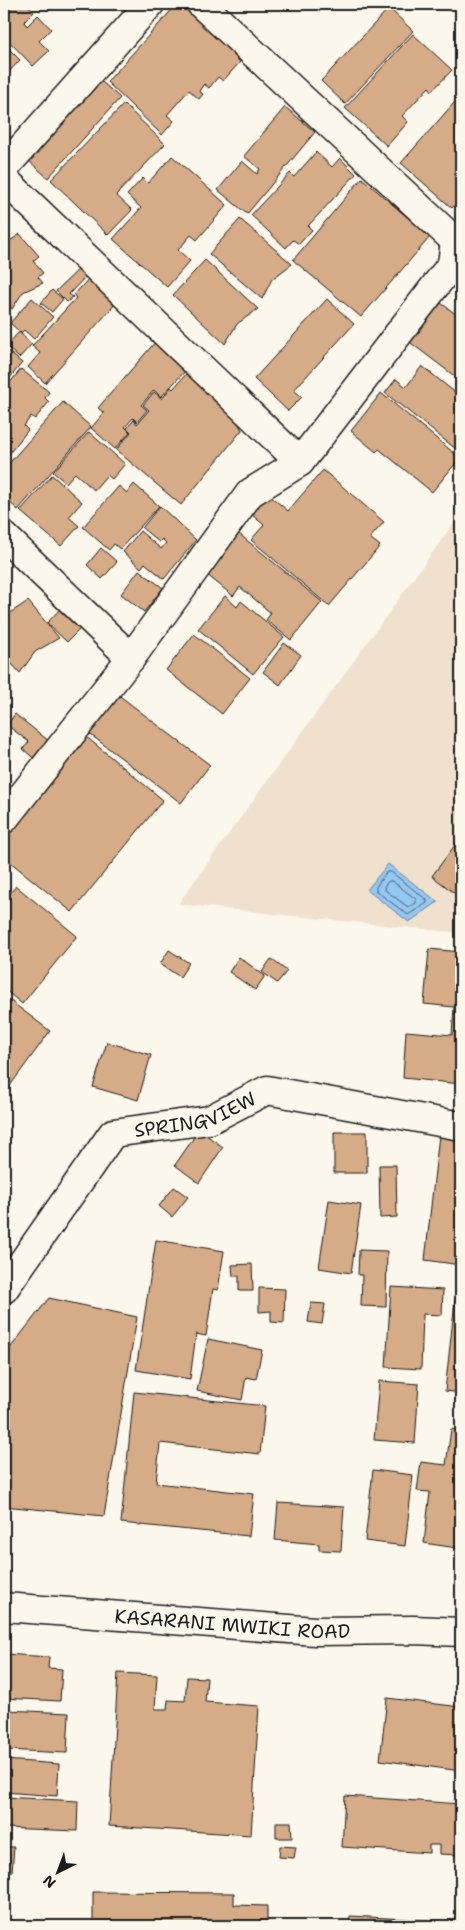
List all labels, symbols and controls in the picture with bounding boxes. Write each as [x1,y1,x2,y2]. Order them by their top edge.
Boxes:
street label: SPRINGVIEW [133,1086,260,1143]
street label: KASARANI MWIKI ROAD [114,1604,350,1644]
north arrow [32,1848,82,1898]
text: N [39,1871,59,1892]

